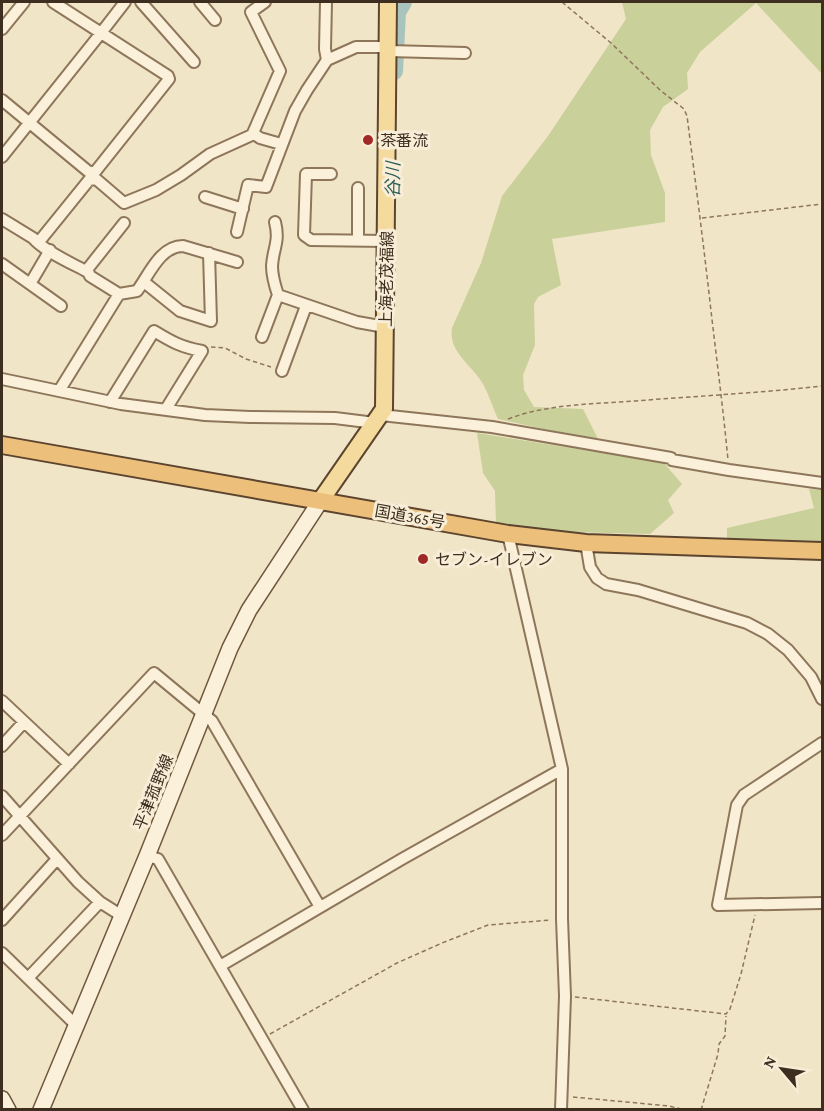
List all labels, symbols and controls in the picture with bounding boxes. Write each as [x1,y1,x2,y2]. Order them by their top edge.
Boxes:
place label: 茶番流 [380,132,428,149]
marker: 茶番流 [361,133,375,147]
water label: 谷川 [383,160,403,198]
street label: 上海老茂福線 [377,231,396,327]
street label: 国道365号 [373,502,446,531]
place label: セブン-イレブン [435,551,553,568]
marker: セブン-イレブン [416,552,430,566]
street label: 平津菰野線 [131,752,176,832]
north arrow [752,1039,812,1099]
text: N [759,1053,779,1071]

